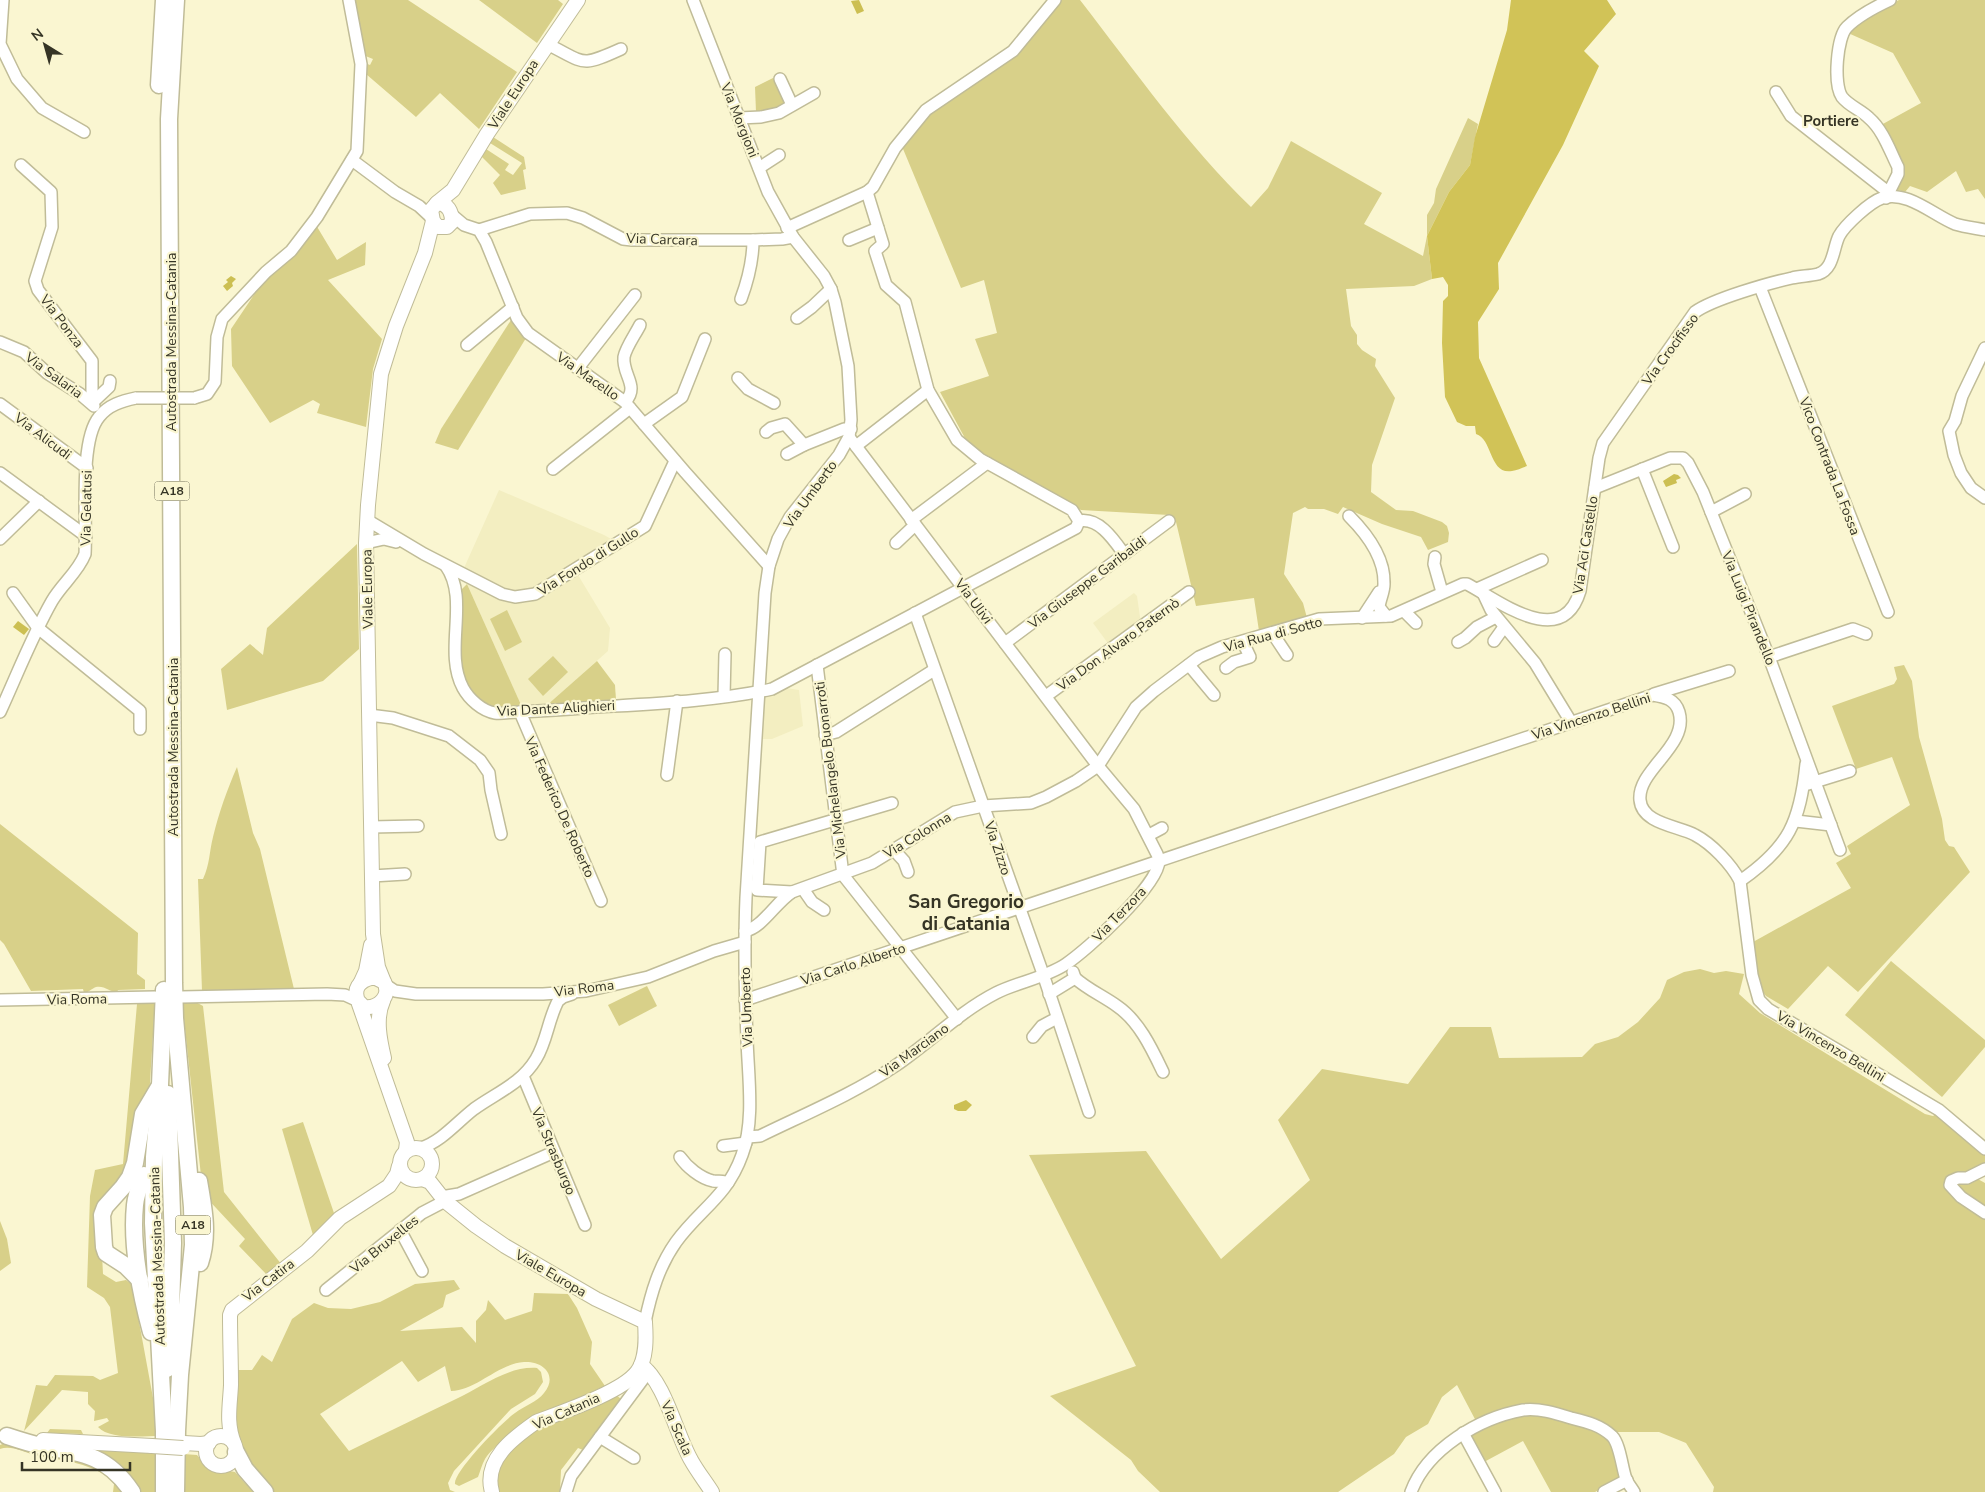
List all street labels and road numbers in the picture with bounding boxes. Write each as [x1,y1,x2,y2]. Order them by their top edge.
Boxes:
street label: Viale Europa [483,56,543,134]
street label: Via Morgioni [716,79,763,160]
street label: Via Carcara [625,229,698,250]
street label: Autostrada Messina-Catania [162,253,181,431]
street label: Via Ponza [35,290,88,352]
street label: Via Crocifisso [1637,309,1703,390]
street label: Via Salaria [20,347,86,403]
street label: Via Macello [552,347,623,405]
street label: Vico Contrada La Fossa [1794,393,1865,538]
street label: Via Alicudi [9,408,75,464]
street label: Via Umberto [779,456,842,533]
street label: Via Gelatusi [76,470,97,547]
road number: A18 [154,482,190,501]
street label: Via Aci Castello [1568,495,1603,596]
street label: Via Fondo di Gullo [533,523,643,601]
street label: Via Giuseppe Garibaldi [1023,532,1150,634]
street label: Via Luigi Pirandello [1717,547,1780,668]
street label: Viale Europa [357,549,378,630]
street label: Via Ulivi [950,574,997,628]
street label: Via Don Alvaro Paternò [1052,593,1184,696]
street label: Via Rua di Sotto [1221,612,1324,657]
street label: Autostrada Messina-Catania [164,658,183,836]
street label: Via Michelangelo Buonarroti [810,680,851,860]
street label: Via Vincenzo Bellini [1528,688,1653,745]
street label: Via Dante Alighieri [495,696,616,721]
street label: Via Federico De Roberto [519,733,599,881]
street label: Via Colonna [879,808,955,864]
street label: Via Zizzo [979,818,1016,878]
street label: Via Terzora [1087,882,1151,947]
street label: Via Carlo Alberto [797,939,908,991]
street label: Via Umberto [736,967,757,1048]
street label: Via Roma [552,975,615,1002]
street label: Via Roma [46,989,107,1010]
street label: Via Vincenzo Bellini [1772,1006,1889,1086]
street label: Via Marciano [875,1019,953,1083]
street label: Via Strasburgo [526,1104,581,1198]
street label: Autostrada Messina-Catania [145,1166,170,1346]
street label: Via Bruxelles [345,1211,423,1279]
road number: A18 [176,1216,210,1234]
street label: Viale Europa [511,1245,590,1302]
street label: Via Catira [237,1254,298,1307]
street label: Via Catania [529,1388,603,1435]
street label: Via Scala [656,1397,697,1459]

